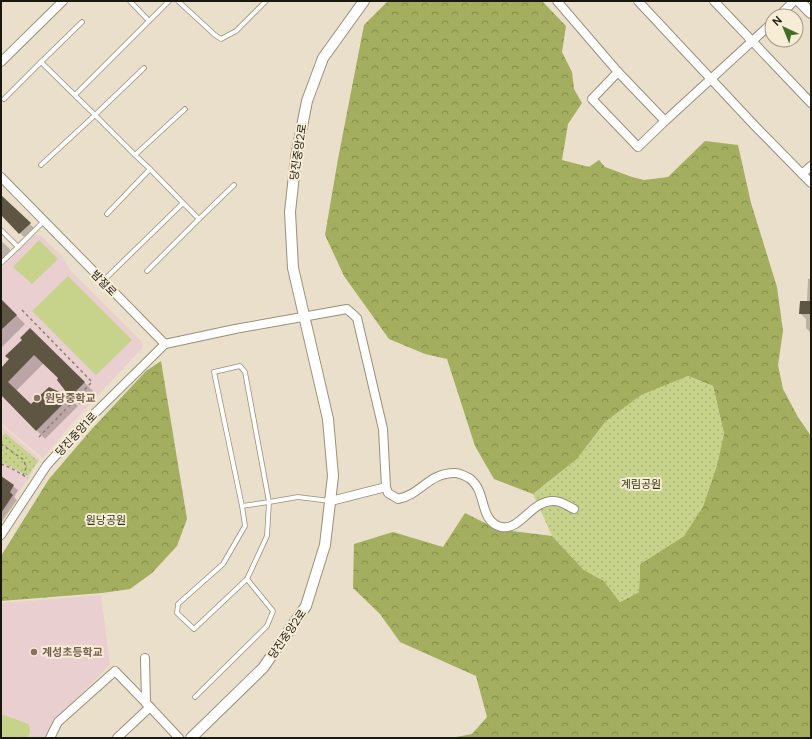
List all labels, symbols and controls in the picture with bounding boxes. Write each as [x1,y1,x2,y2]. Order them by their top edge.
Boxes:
north arrow [764,8,804,48]
text: N [769,12,785,29]
street label: 당진중앙2로 [286,123,309,181]
street label: 밤절로 [88,267,120,299]
place label: 원당중학교 [45,390,96,405]
marker: 원당중학교 [32,393,42,403]
street label: 당진중앙1로 [51,408,100,459]
park label: 계림공원 [621,476,661,491]
park label: 원당공원 [86,512,126,527]
street label: 당진중앙2로 [264,606,309,661]
place label: 계성초등학교 [42,644,103,659]
marker: 계성초등학교 [29,647,39,657]

